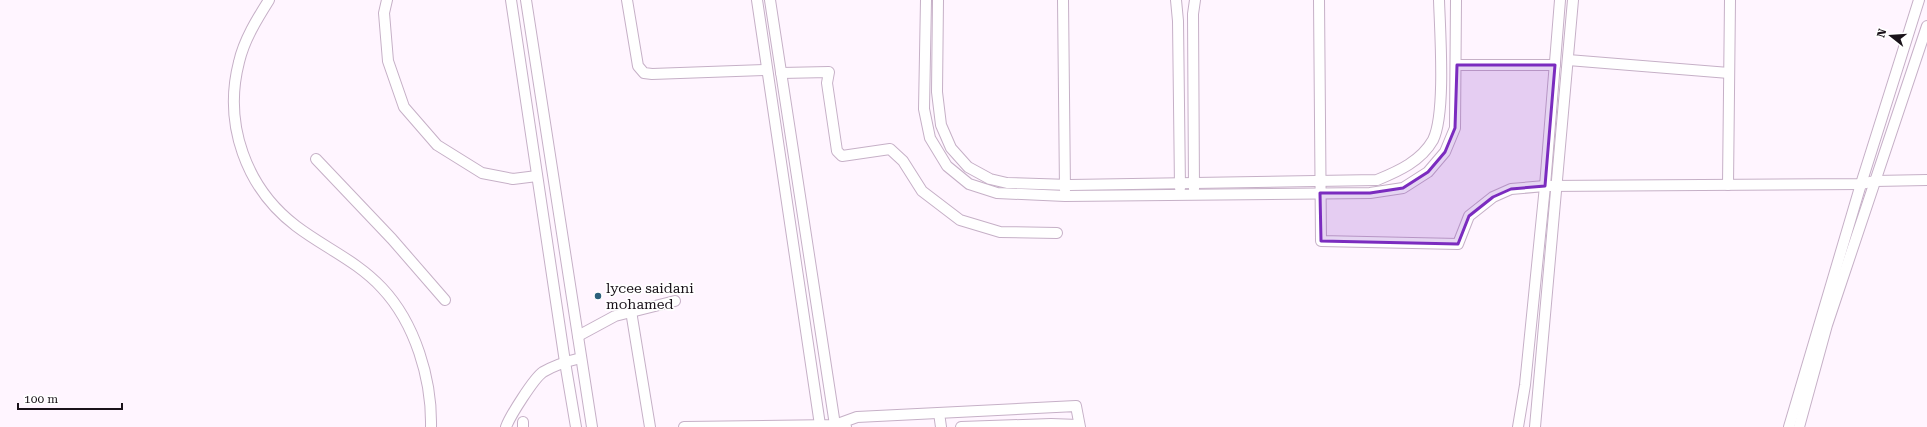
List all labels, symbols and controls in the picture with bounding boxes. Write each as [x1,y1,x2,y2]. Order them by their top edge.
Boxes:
north arrow [1871,16,1911,56]
text: N [1874,27,1890,39]
place label: lycee saidani mohamed [606,280,694,312]
marker: lycee saidani mohamed [593,291,603,301]
scale bar [18,385,122,411]
text: 100 m [24,392,58,406]

